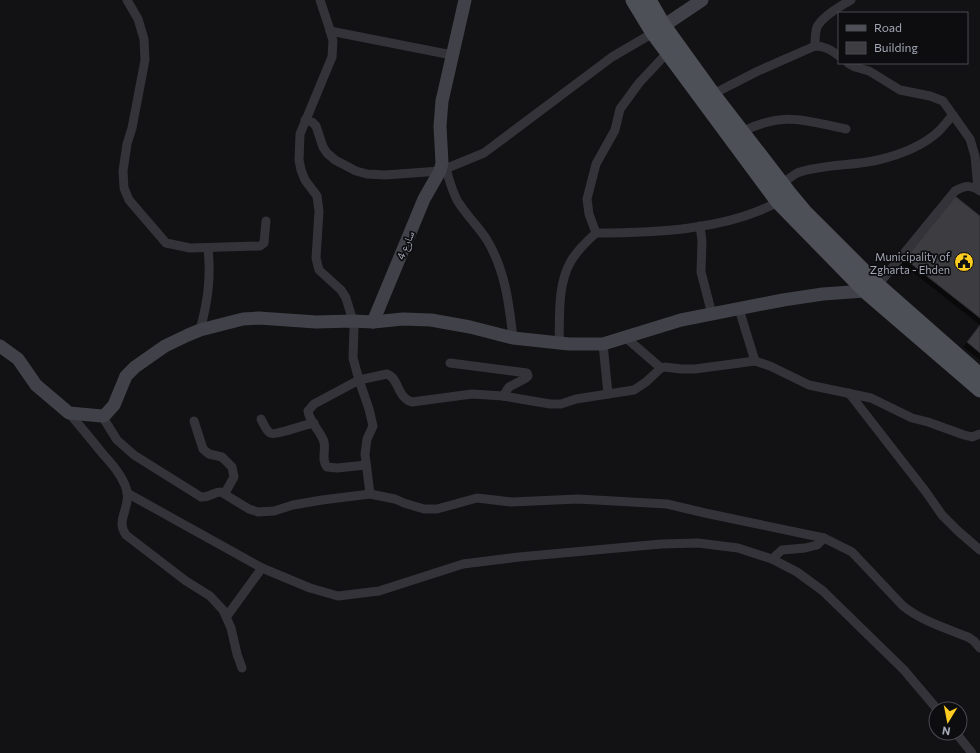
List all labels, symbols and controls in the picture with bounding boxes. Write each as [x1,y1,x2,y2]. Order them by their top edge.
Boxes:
legend [838,12,968,64]
text: Road [874,20,902,34]
text: Building [874,40,918,54]
street label: سارع 4 [393,229,418,262]
place label: Municipality of Zgharta - Ehden [870,250,951,276]
public building icon: Municipality of Zgharta - Ehden [953,251,975,273]
north arrow [928,701,968,741]
text: N [941,724,951,738]

